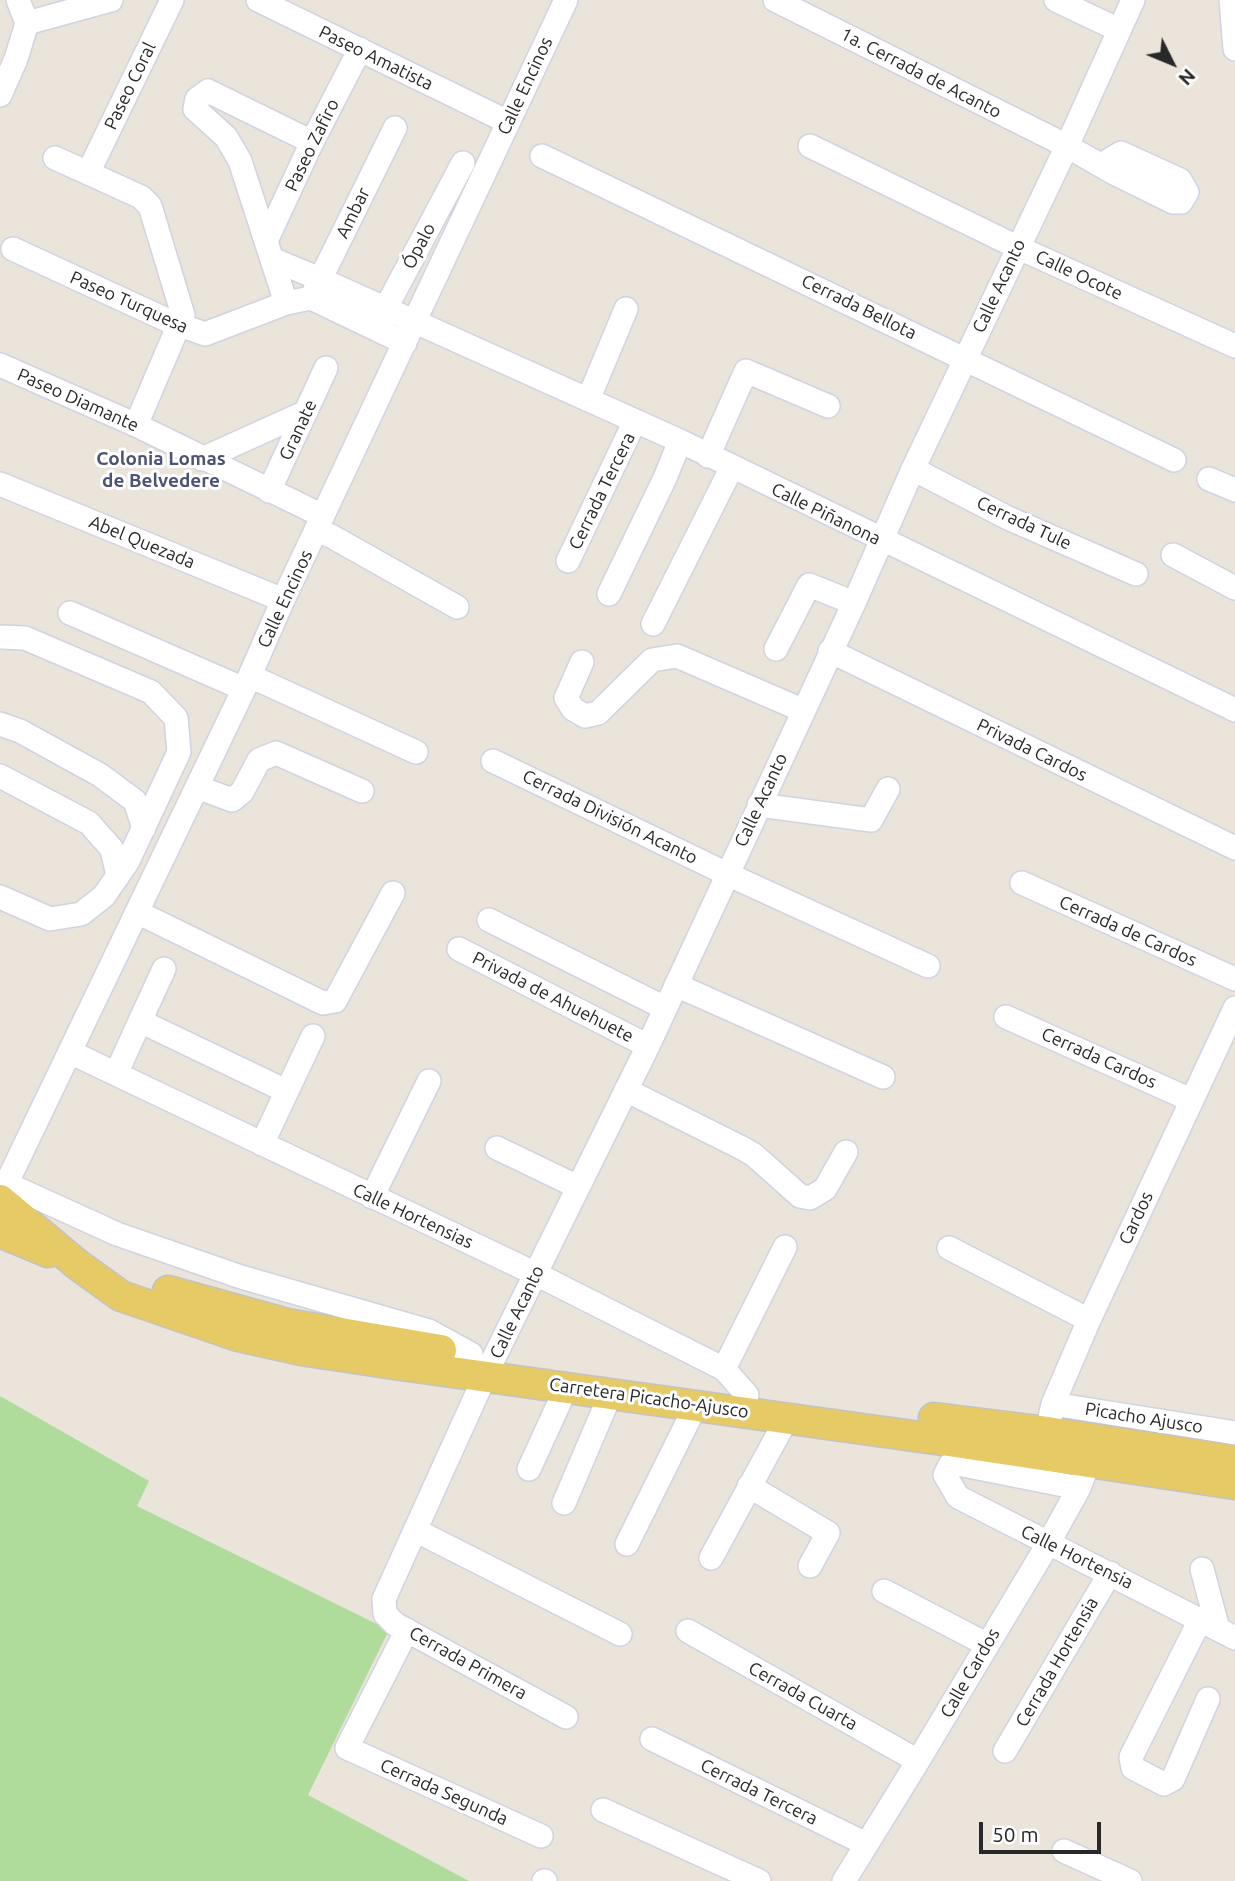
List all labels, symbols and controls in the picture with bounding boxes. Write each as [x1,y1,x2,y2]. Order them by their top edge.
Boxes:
street label: Paseo Amatista [315,21,437,95]
street label: 1a. Cerrada de Acanto [837,23,1005,123]
north arrow [1137,28,1207,98]
street label: Calle Encinos [493,34,557,138]
street label: Paseo Coral [100,39,160,133]
text: N [1174,65,1200,90]
street label: Paseo Zafiro [280,95,344,195]
street label: Ambar [331,184,375,242]
street label: Ópalo [398,219,440,273]
street label: Calle Acanto [968,236,1030,336]
street label: Calle Ocote [1032,245,1126,305]
street label: Paseo Turquesa [67,266,191,338]
street label: Cerrada Bellota [798,270,920,344]
street label: Paseo Diamante [14,364,142,436]
street label: Granate [275,396,321,464]
street label: Cerrada Tercera [564,429,640,553]
district label: Colonia Lomas de Belvedere [96,448,226,492]
street label: Calle Piñanona [768,478,884,550]
street label: Cerrada Tule [973,492,1075,554]
street label: Abel Quezada [86,511,198,573]
street label: Calle Encinos [253,547,317,651]
street label: Privada Cardos [973,714,1091,786]
street label: Calle Acanto [730,750,792,850]
street label: Cerrada División Acanto [519,765,701,869]
street label: Cerrada de Cardos [1056,891,1200,971]
street label: Privada de Ahuehuete [469,947,637,1047]
street label: Cerrada Cardos [1038,1023,1160,1093]
street label: Calle Hortensias [349,1179,477,1253]
street label: Cardos [1114,1188,1158,1248]
street label: Calle Acanto [485,1262,549,1362]
street label: Carretera Picacho-Ajusco [548,1373,750,1423]
street label: Picacho Ajusco [1084,1398,1204,1438]
street label: Calle Hortensia [1017,1520,1137,1594]
street label: Cerrada Hortensia [1011,1593,1103,1731]
street label: Cerrada Primera [405,1622,531,1704]
street label: Calle Cardos [936,1624,1004,1722]
street label: Cerrada Cuarta [745,1657,861,1735]
street label: Cerrada Segunda [377,1754,511,1830]
street label: Cerrada Tercera [697,1754,821,1830]
scale bar [983,1808,1106,1852]
text: 50 m [992,1822,1039,1846]

